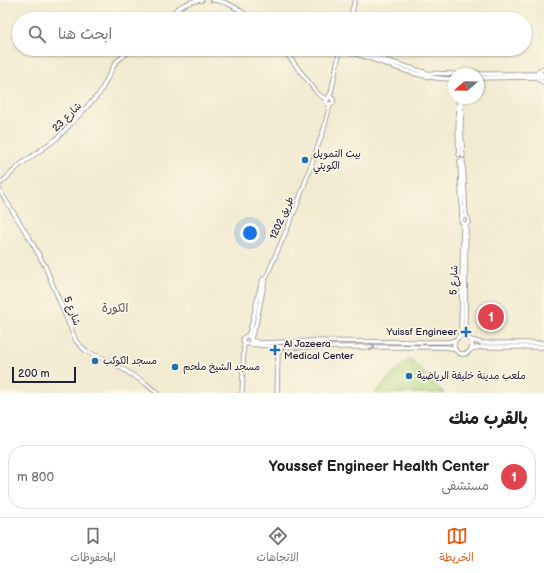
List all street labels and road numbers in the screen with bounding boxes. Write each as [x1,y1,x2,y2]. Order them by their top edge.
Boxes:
street label: شارع 23 [50,100,85,135]
street label: طريق 1202 [267,195,297,241]
street label: شارع 5 [447,265,462,295]
street label: شارع 5 [60,295,83,328]

